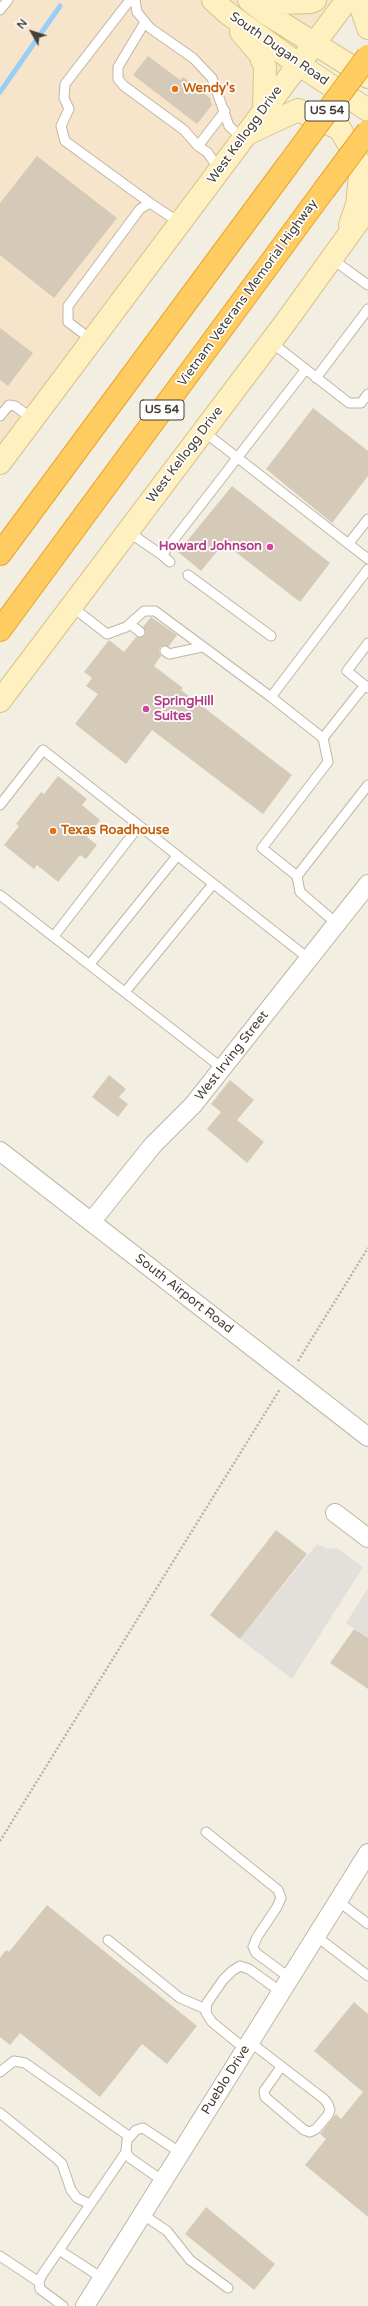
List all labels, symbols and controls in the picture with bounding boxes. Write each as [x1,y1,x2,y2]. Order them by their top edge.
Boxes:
street label: South Dugan Road [227,9,331,89]
north arrow [12,12,52,52]
text: N [14,17,30,32]
place label: Wendy's [183,81,235,97]
street label: West Kellogg Drive [204,83,286,187]
marker: Wendy's [170,84,180,94]
road number: US 54 [305,101,349,121]
street label: Vietnam Veterans Memorial Highway [175,196,321,390]
road number: US 54 [140,400,184,420]
street label: West Kellogg Drive [144,404,226,506]
place label: Howard Johnson [159,539,262,555]
marker: Howard Johnson [265,542,275,552]
place label: SpringHill Suites [154,694,214,725]
marker: SpringHill Suites [141,704,151,714]
place label: Texas Roadhouse [61,823,169,839]
marker: Texas Roadhouse [48,826,58,836]
street label: West Irving Street [192,1008,272,1104]
street label: South Airport Road [132,1251,236,1337]
street label: Pueblo Drive [199,2043,253,2117]

